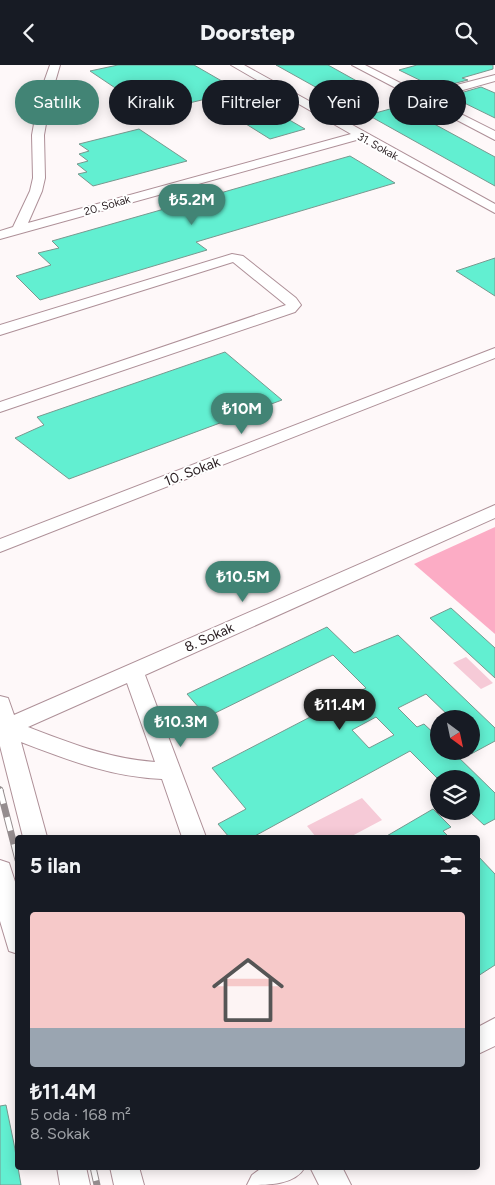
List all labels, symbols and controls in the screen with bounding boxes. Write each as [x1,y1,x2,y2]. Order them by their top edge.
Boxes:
icon: back [15,19,43,47]
text: Doorstep [200,19,295,46]
icon: search [452,19,480,47]
chip: Satılık [15,80,99,125]
chip: Kiralık [109,80,192,125]
chip: Filtreler [202,80,299,125]
chip: Yeni [309,80,379,125]
chip: Daire [389,80,466,125]
street label: 31. Sokak [355,130,401,163]
pin: ₺5.2M [157,184,227,226]
text: ₺5.2M [169,190,215,209]
street label: 20. Sokak [83,193,132,218]
pin: ₺10M [212,393,272,435]
text: ₺10M [222,399,262,418]
street label: 10. Sokak [162,453,223,490]
pin: ₺10.5M [202,561,284,603]
text: ₺10.5M [216,567,270,586]
street label: 8. Sokak [182,619,237,656]
pin: ₺11.4M [299,689,381,731]
text: ₺11.4M [315,695,365,714]
pin: ₺10.3M [140,705,222,748]
north arrow [430,710,480,760]
map controls [430,710,480,820]
text: ₺10.3M [155,712,207,731]
button: layers [430,770,480,820]
icon: filters [437,851,465,879]
text: 5 ilan [30,853,81,878]
icon: home [203,945,293,1035]
text: ₺11.4M [30,1079,96,1104]
text: 5 oda · 168 m² [30,1105,131,1124]
text: 8. Sokak [30,1124,90,1143]

